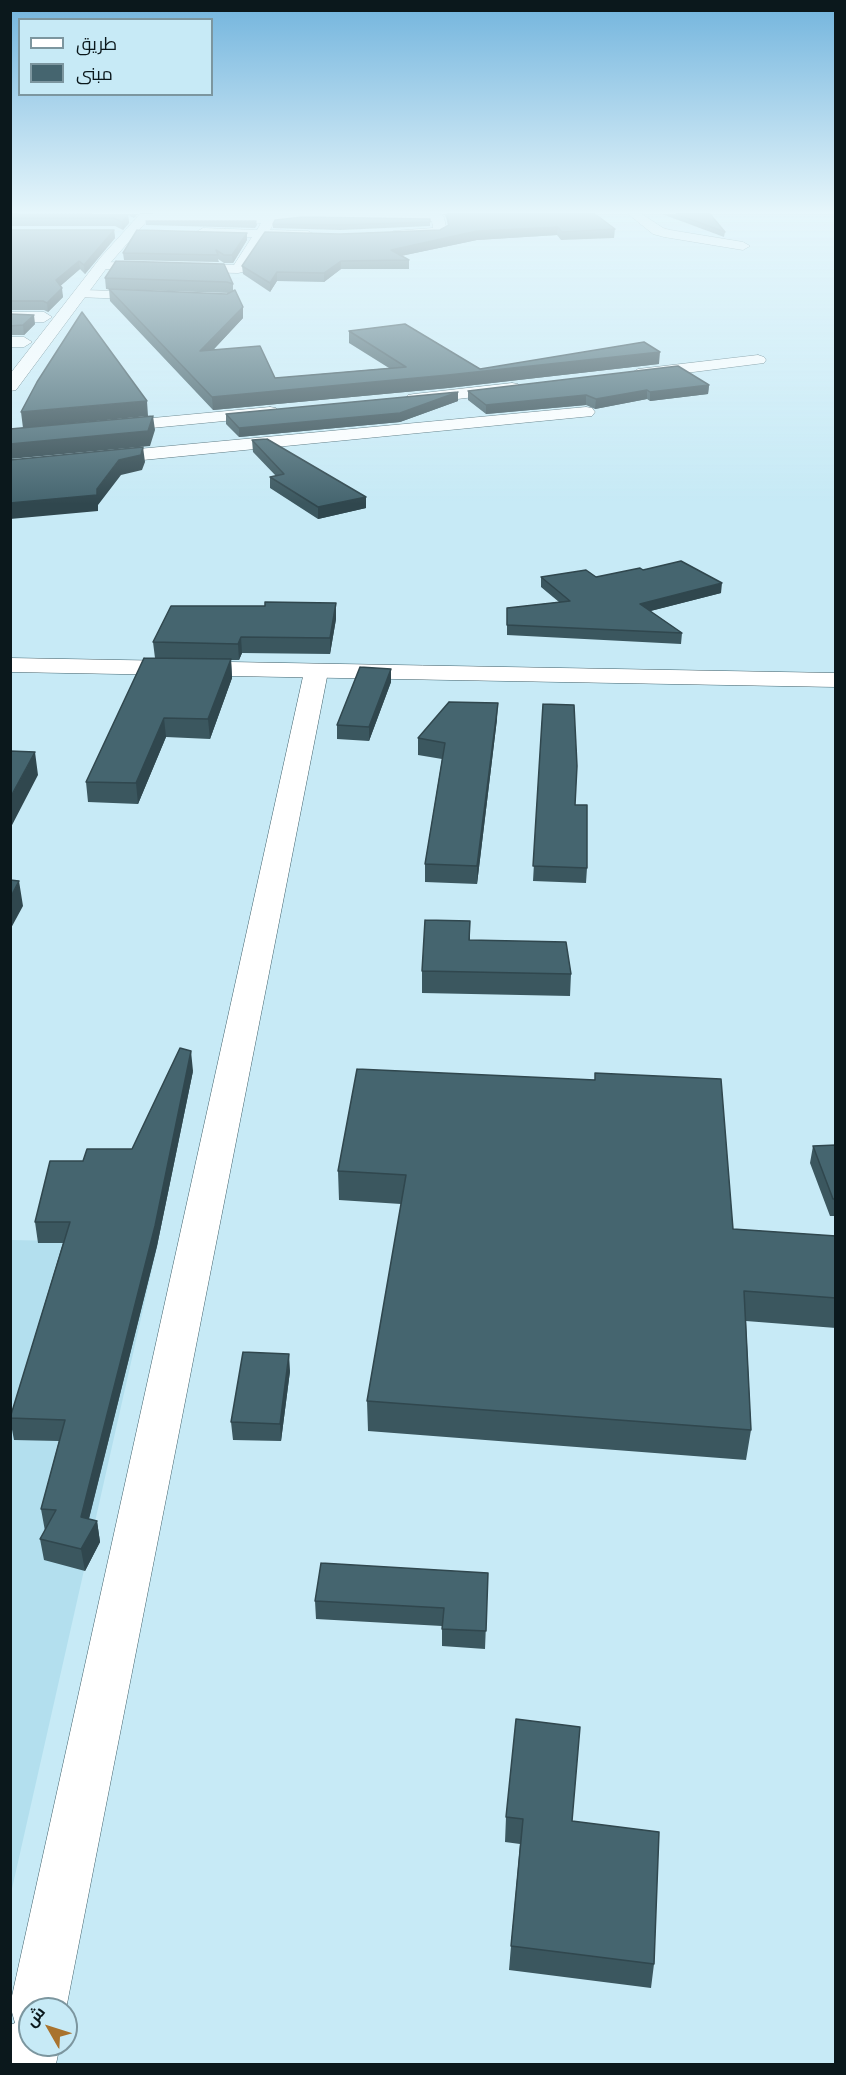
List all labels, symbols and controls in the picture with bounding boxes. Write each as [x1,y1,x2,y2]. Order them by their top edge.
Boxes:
legend [18,18,213,96]
text: طريق [76,33,117,55]
text: مبنى [76,63,113,85]
north arrow [18,1997,78,2057]
text: ش [21,2003,49,2031]

